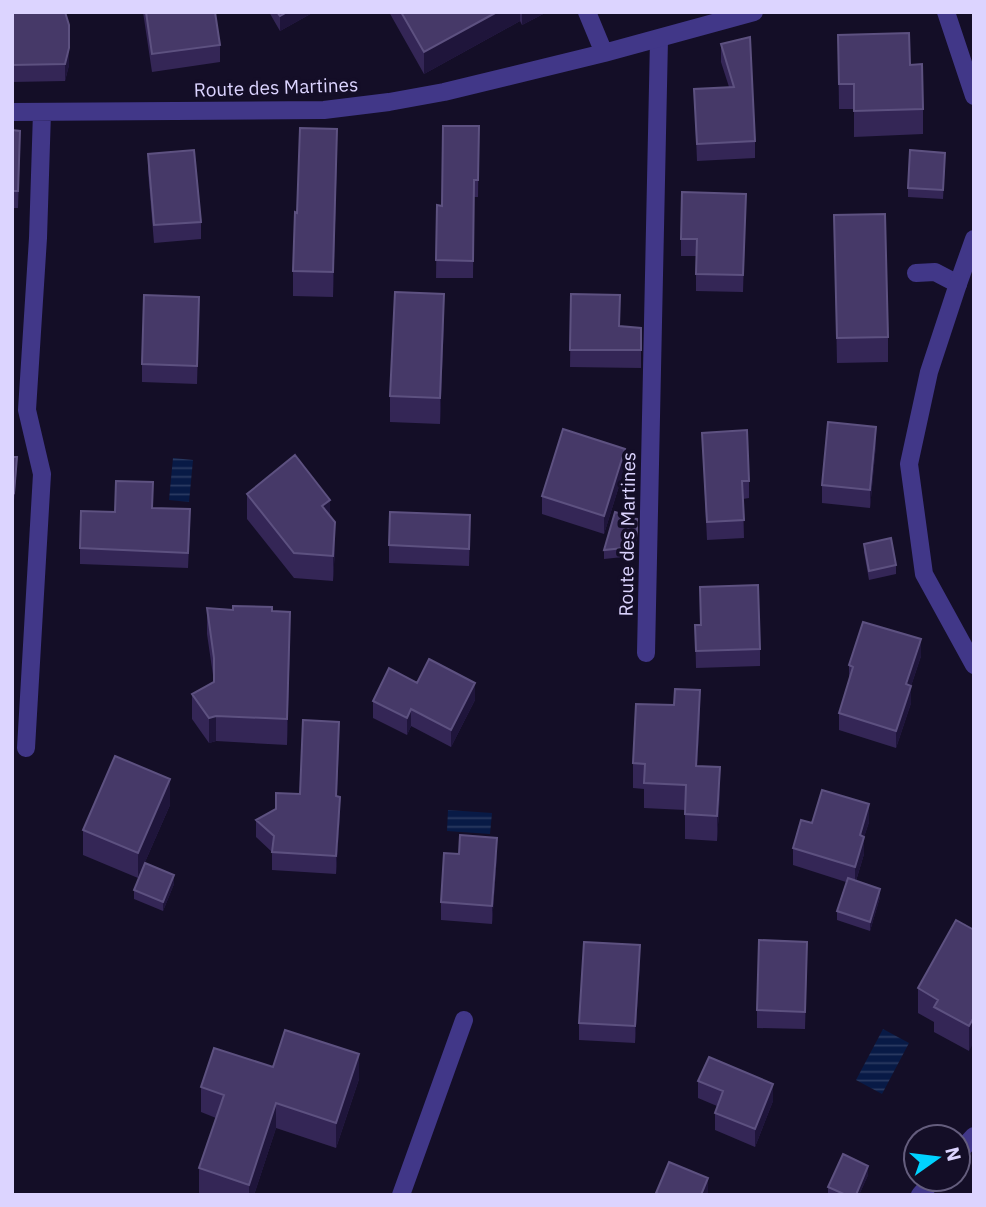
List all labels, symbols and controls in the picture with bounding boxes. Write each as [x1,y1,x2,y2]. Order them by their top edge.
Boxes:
street label: Route des Martines [193,72,359,102]
street label: Route des Martines [614,452,640,616]
north arrow [902,1123,972,1193]
text: N [940,1144,967,1163]

